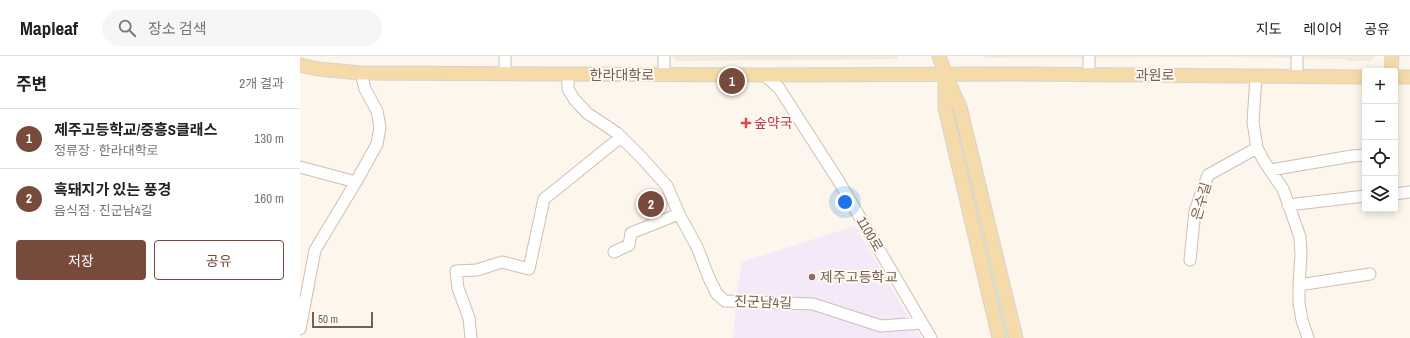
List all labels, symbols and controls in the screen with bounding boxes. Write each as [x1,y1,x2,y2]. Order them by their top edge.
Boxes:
search box [102,10,382,46]
text: Mapleaf [20,15,78,41]
icon: search [116,17,138,39]
text: 장소 검색 [148,18,207,39]
text: 지도 [1256,20,1282,38]
text: 레이어 [1304,20,1342,38]
text: 공유 [1364,20,1390,38]
street label: 한라대학로 [590,66,654,84]
pin: 1 [719,66,745,96]
street label: 과원로 [1136,66,1174,84]
map controls [1362,68,1398,212]
button: + [1362,68,1398,104]
text: 주변 [16,72,47,95]
text: 2개 결과 [239,75,284,92]
button: − [1362,104,1398,140]
place label: 숲약국 [754,114,793,132]
marker: 숲약국 [741,118,751,128]
text: 제주고등학교/중흥S클래스 [54,119,217,140]
text: 1 [26,130,32,147]
text: 130 m [254,130,284,147]
button: locate [1362,140,1398,176]
text: 정류장 · 한라대학로 [54,142,159,159]
button: layers [1362,176,1398,212]
text: 흑돼지가 있는 풍경 [54,179,171,200]
street label: 은수길 [1187,180,1215,222]
pin: 2 [638,189,664,219]
text: 2 [26,190,32,207]
text: 160 m [254,190,284,207]
your location [835,192,855,212]
text: 음식점 · 진군남4길 [54,202,153,219]
street label: 1100로 [853,213,887,255]
button: 저장 [16,240,146,280]
button: 공유 [154,240,284,280]
place label: 제주고등학교 [820,268,897,286]
marker: 제주고등학교 [807,272,817,282]
street label: 진군남4길 [734,292,792,312]
scale bar [312,310,373,329]
text: 50 m [318,312,338,326]

